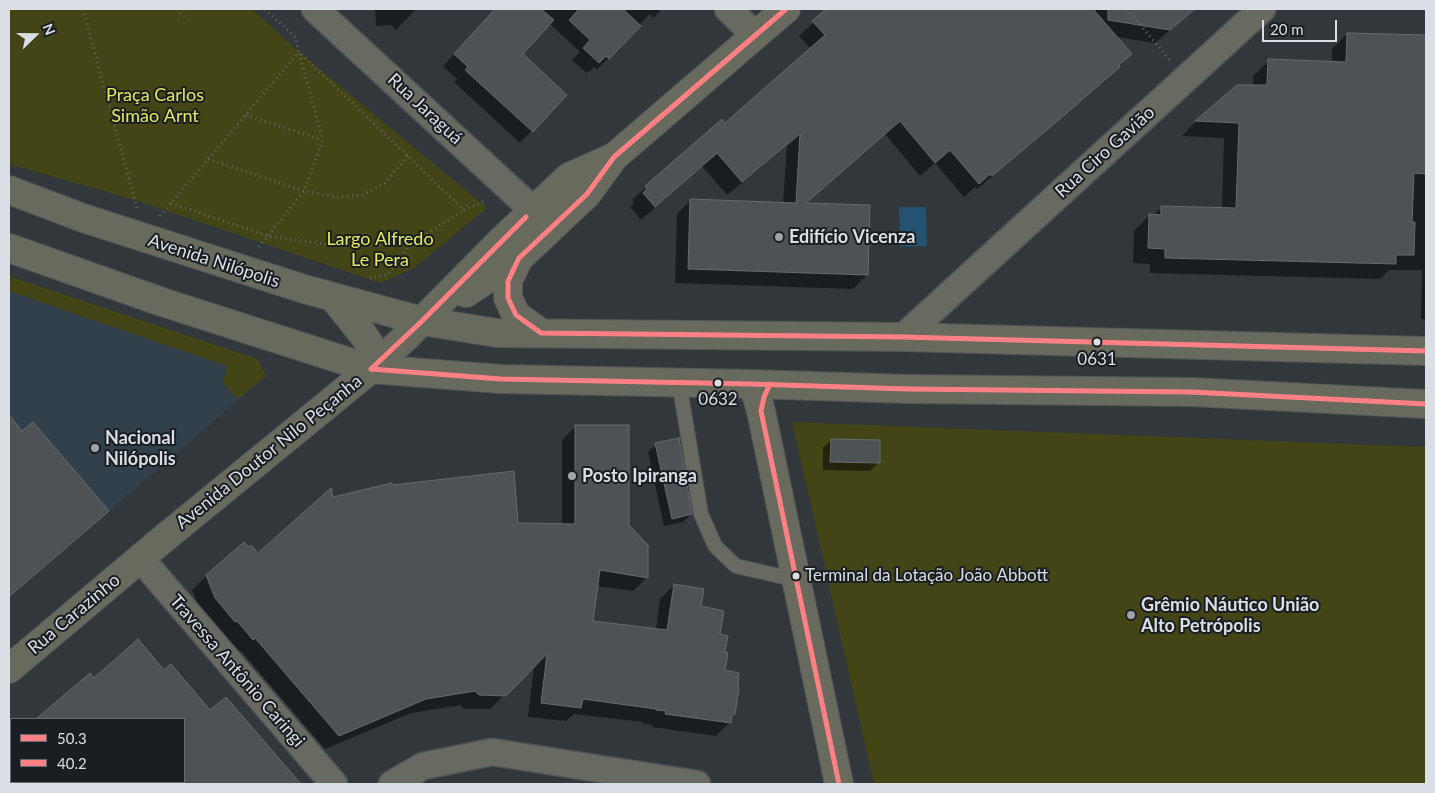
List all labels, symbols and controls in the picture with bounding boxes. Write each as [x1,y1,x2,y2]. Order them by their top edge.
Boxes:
north arrow [10,10,60,60]
scale bar [1265,10,1340,42]
text: 20 m [1270,20,1304,38]
text: N [39,21,59,37]
street label: Rua Jaraguá [383,69,467,149]
park label: Praça Carlos Simão Arnt [106,84,204,126]
street label: Rua Ciro Gavião [1051,102,1159,202]
place label: Edifício Vicenza [789,226,915,248]
park label: Largo Alfredo Le Pera [326,228,434,270]
street label: Avenida Nilópolis [145,230,283,292]
marker: Edifício Vicenza [773,231,785,243]
marker: 0631 [1092,337,1102,347]
place label: 0631 [1077,350,1117,370]
street label: Avenida Doutor Nilo Peçanha [172,370,366,534]
marker: 0632 [713,378,723,388]
place label: 0632 [698,390,738,410]
place label: Nacional Nilópolis [105,427,176,469]
marker: Nacional Nilópolis [89,442,101,454]
place label: Posto Ipiranga [582,465,697,487]
marker: Posto Ipiranga [566,470,578,482]
place label: Terminal da Lotação João Abbott [805,566,1048,586]
street label: Rua Carazinho [24,569,124,659]
marker: Terminal da Lotação João Abbott [791,571,801,581]
street label: Travessa Antônio Caringi [165,590,309,752]
place label: Grêmio Náutico União Alto Petrópolis [1141,594,1319,636]
marker: Grêmio Náutico União Alto Petrópolis [1125,609,1137,621]
legend [10,718,185,783]
text: 50.3 [57,729,87,747]
text: 40.2 [57,754,87,772]

